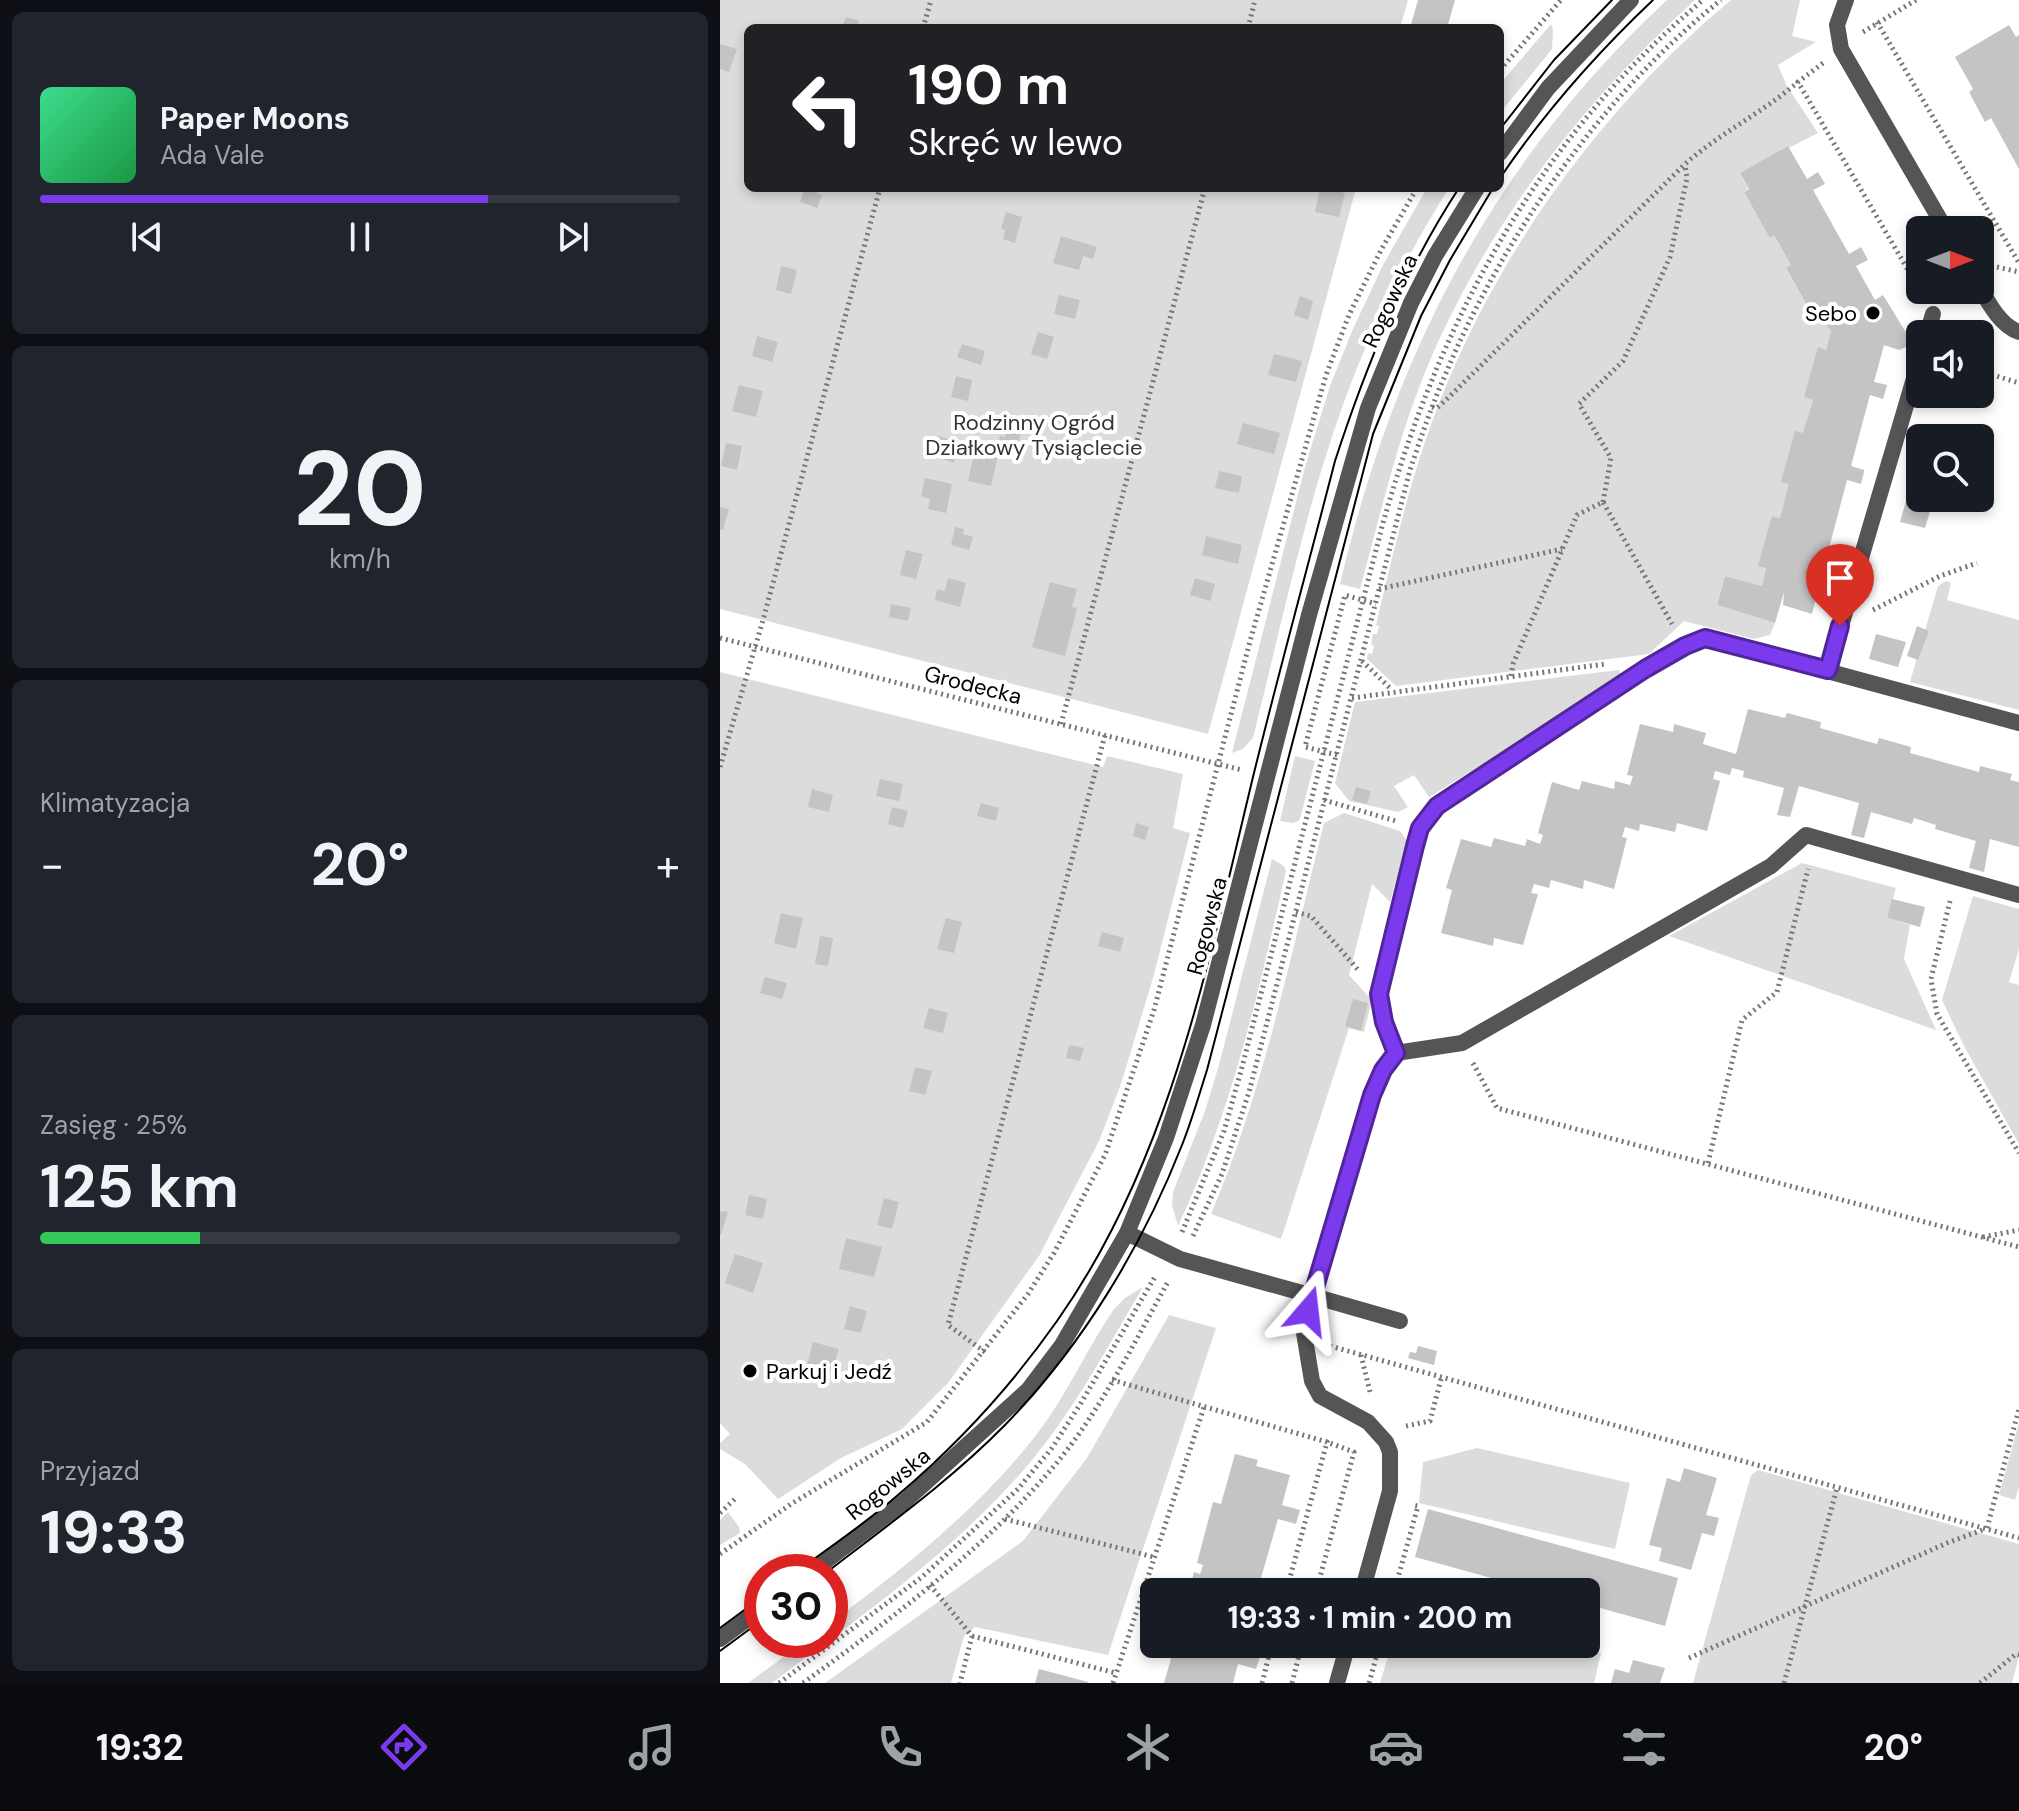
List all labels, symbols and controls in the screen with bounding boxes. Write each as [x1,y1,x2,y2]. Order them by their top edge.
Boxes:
text: 190 m [908,48,1069,121]
icon: left [776,56,880,160]
text: Paper Moons [160,99,350,138]
text: Skręć w lewo [908,119,1123,166]
text: Ada Vale [160,138,265,172]
icon: previous [125,215,169,259]
icon: pause [338,215,382,259]
icon: next [551,215,595,259]
north arrow [1906,216,1994,304]
map controls [1906,216,1994,512]
street label: Rogowska [1356,249,1424,353]
place label: Sebo [1805,299,1857,328]
marker: Sebo [1864,304,1882,322]
button: sound [1906,320,1994,408]
park label: Rodzinny Ogród Działkowy Tysiąclecie [925,408,1143,462]
text: 20 [294,422,426,557]
button: search [1906,424,1994,512]
text: km/h [329,542,391,576]
pin [1806,544,1874,626]
icon: arrive [1818,556,1862,600]
street label: Grodecka [921,659,1025,711]
text: Klimatyzacja [40,786,190,820]
text: 20° [311,825,409,904]
text: − [40,836,64,894]
text: + [656,836,680,894]
street label: Rogowska [1180,874,1234,978]
text: Zasięg · 25% [40,1108,187,1142]
text: 125 km [40,1147,239,1226]
position arrow [1266,1269,1350,1353]
place label: Parkuj i Jedź [766,1357,892,1386]
marker: Parkuj i Jedź [741,1362,759,1380]
street label: Rogowska [840,1441,936,1527]
text: Przyjazd [40,1454,140,1488]
text: 19:33 [40,1493,188,1572]
speed limit sign: 30 [744,1554,848,1658]
text: 19:33 · 1 min · 200 m [1228,1598,1512,1637]
icon: directions [376,1719,432,1775]
icon: music [624,1719,680,1775]
icon: phone [872,1719,928,1775]
icon: climate [1120,1719,1176,1775]
icon: car [1368,1719,1424,1775]
icon: filters [1616,1719,1672,1775]
text: 19:32 [96,1724,184,1771]
text: 20° [1864,1724,1923,1771]

